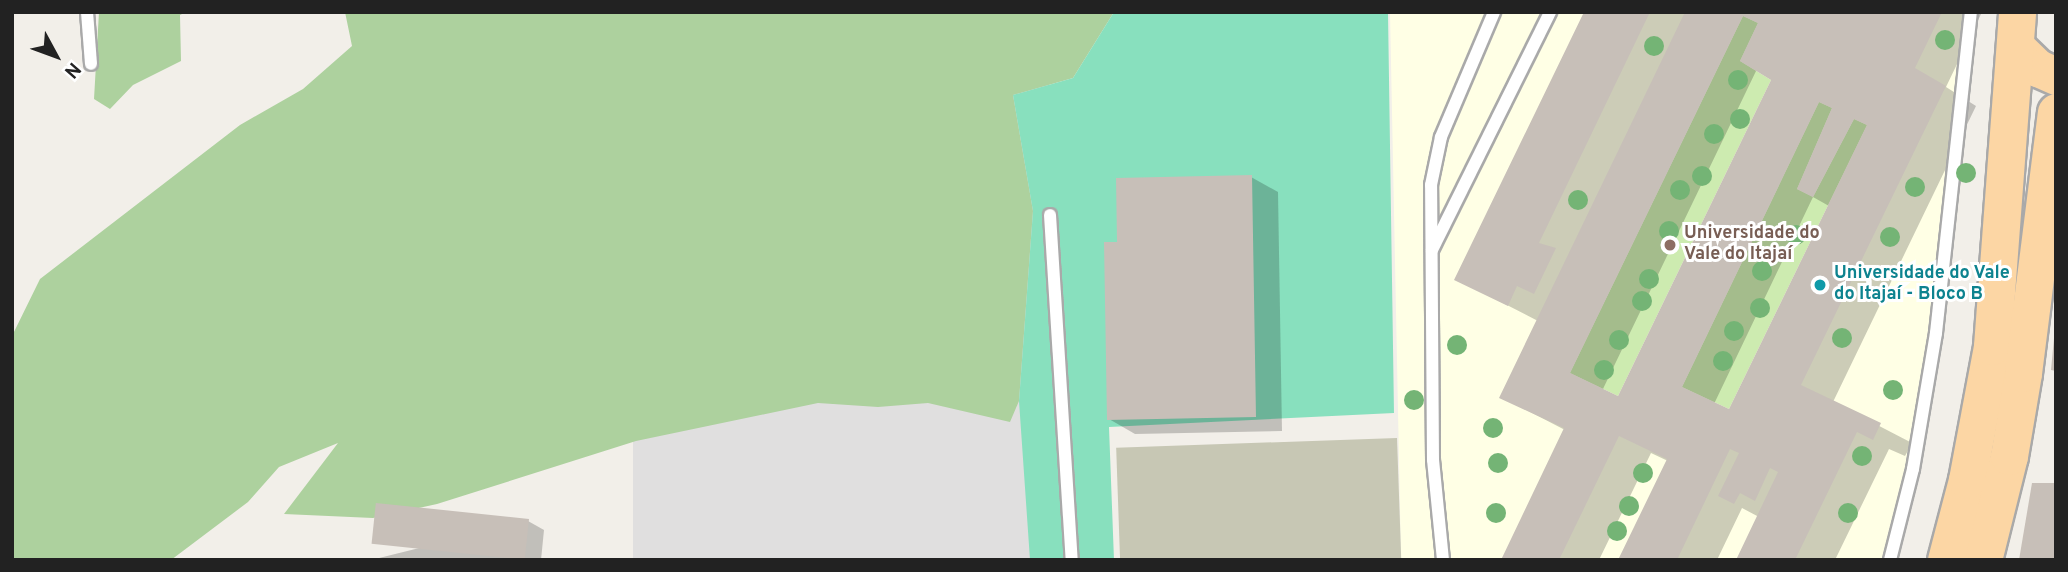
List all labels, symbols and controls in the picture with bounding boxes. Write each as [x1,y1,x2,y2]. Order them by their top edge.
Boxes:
north arrow [21,21,91,91]
text: N [58,57,85,83]
place label: Universidade do Vale do Itajaí [1684,224,1820,266]
marker: Universidade do Vale do Itajaí [1662,237,1678,253]
place label: Universidade do Vale do Itajaí - Bloco B [1834,264,2010,306]
marker: Universidade do Vale do Itajaí - Bloco B [1812,277,1828,293]

